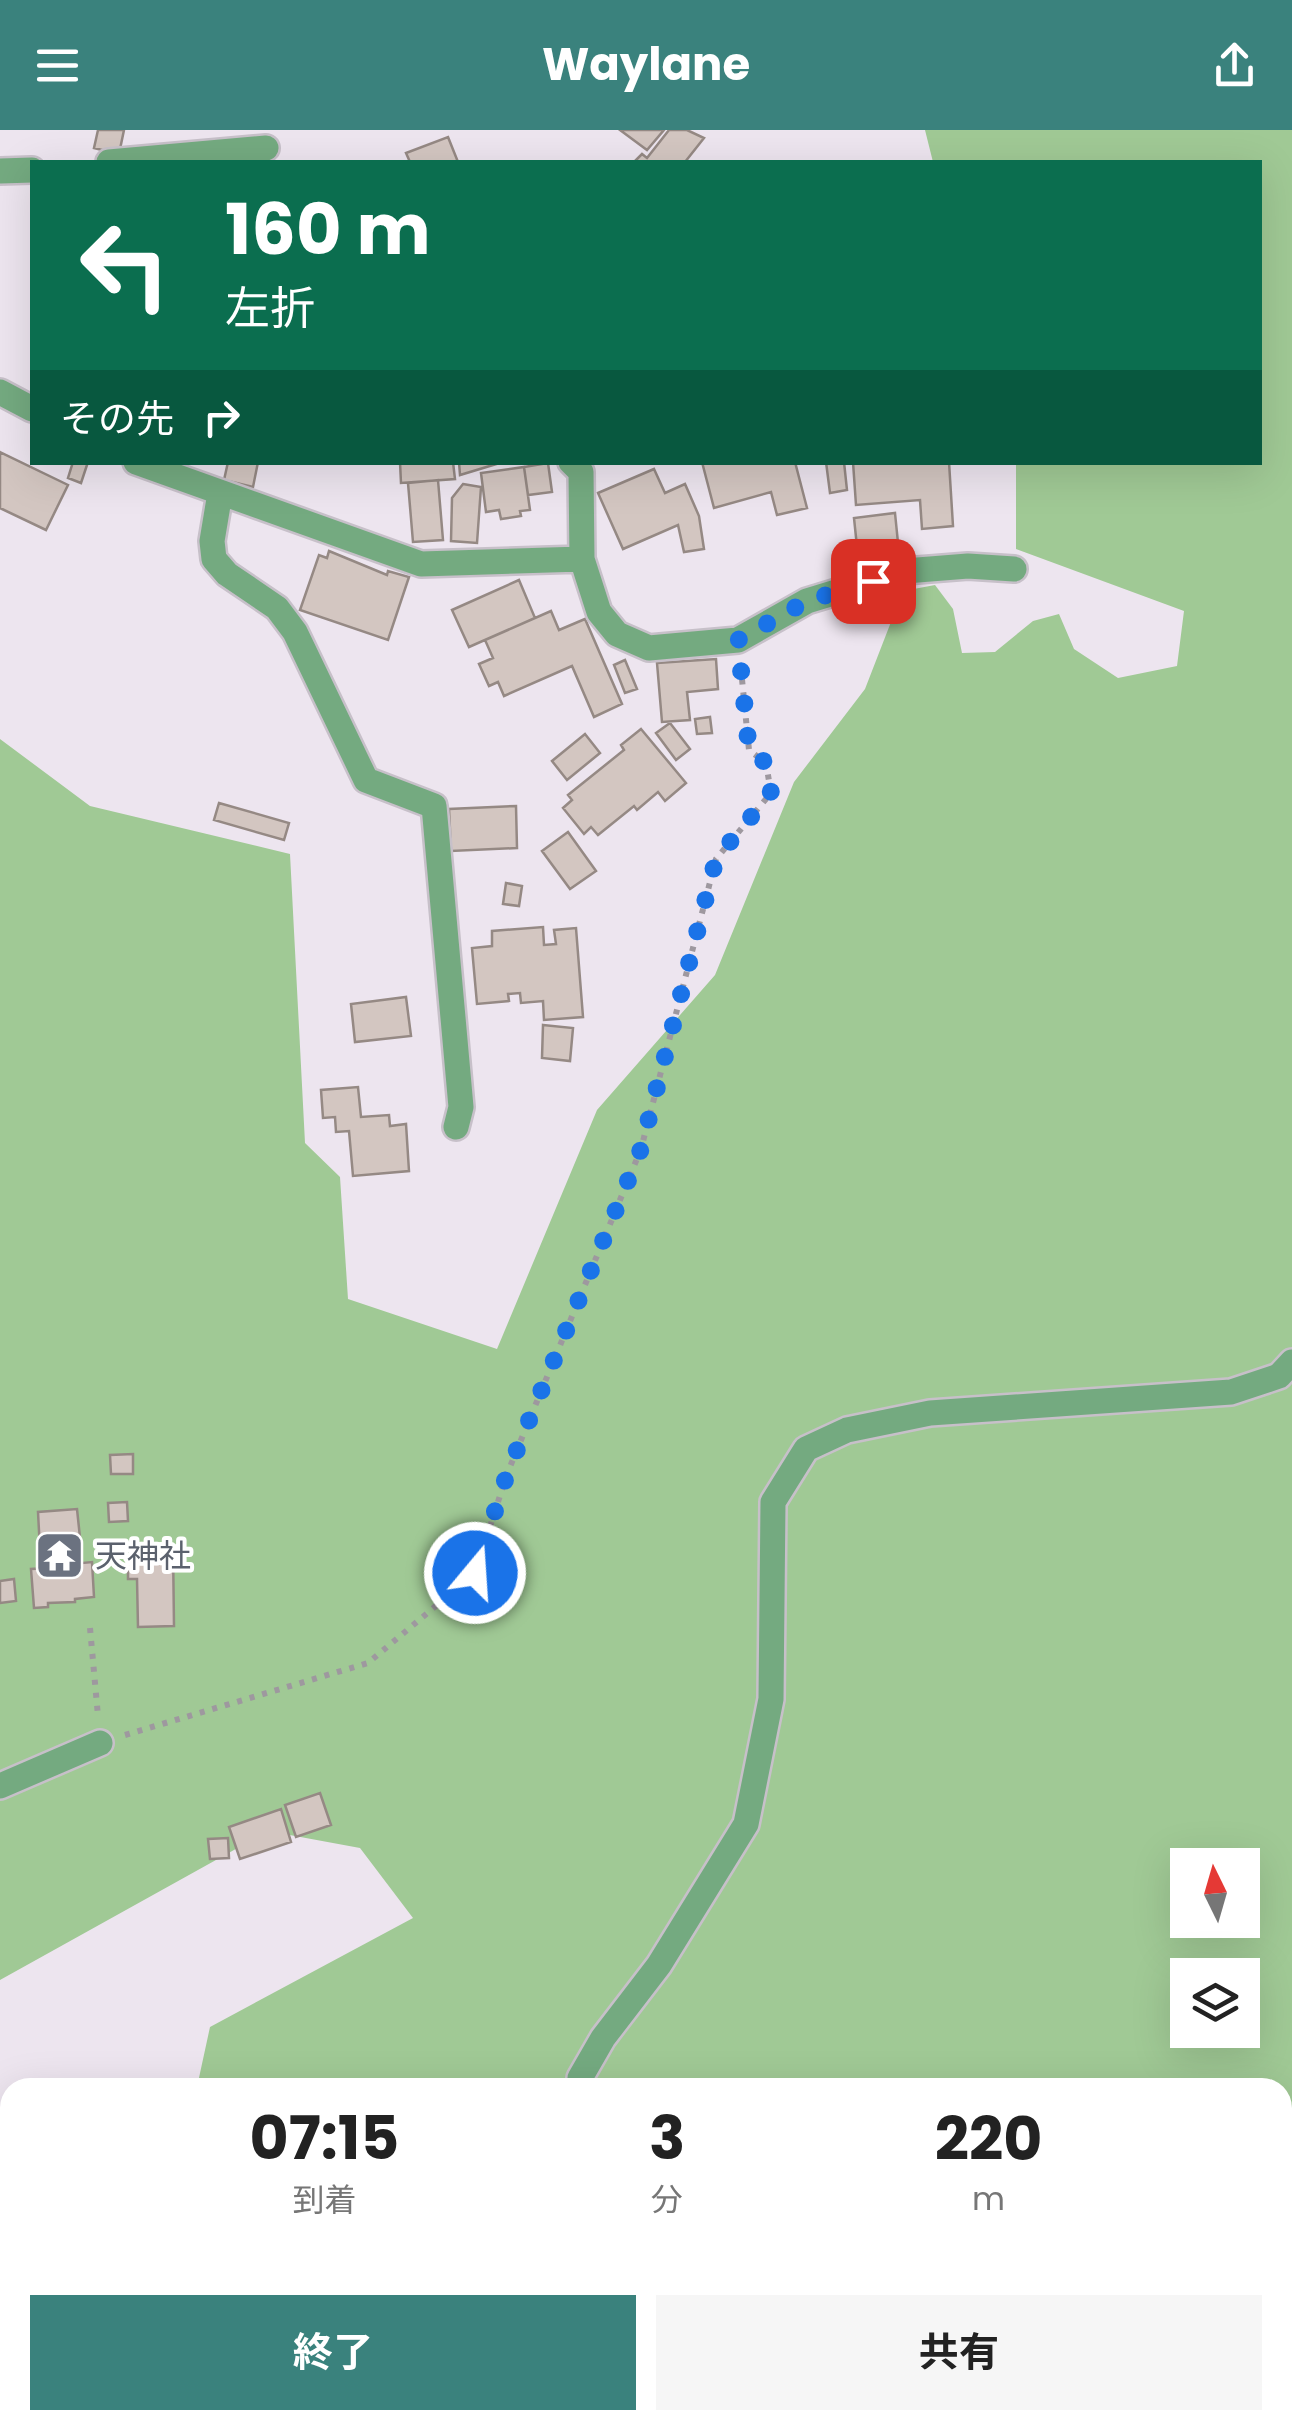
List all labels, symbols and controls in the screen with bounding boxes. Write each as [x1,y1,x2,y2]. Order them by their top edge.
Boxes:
text: Waylane [542,33,750,96]
icon: menu [30,38,85,93]
icon: share [1207,38,1262,93]
text: 160 m [225,180,431,279]
icon: left [60,200,190,330]
text: 左折 [225,277,315,340]
icon: right [194,390,249,445]
text: その先 [60,392,174,445]
pin [831,539,916,624]
icon: arrive [846,554,901,609]
position arrow [423,1521,527,1625]
temple icon: 天神社 [34,1530,86,1582]
place label: 天神社 [95,1533,191,1578]
north arrow [1170,1848,1260,1938]
map controls [1170,1848,1260,2048]
button: layers [1170,1958,1260,2048]
text: 07:15 [250,2096,399,2180]
text: 3 [649,2096,685,2180]
text: 220 [935,2097,1042,2181]
text: m [972,2176,1005,2221]
text: 到着 [292,2177,356,2222]
text: 分 [651,2177,683,2222]
button: 終了 [30,2295,636,2410]
button: 共有 [656,2295,1262,2410]

